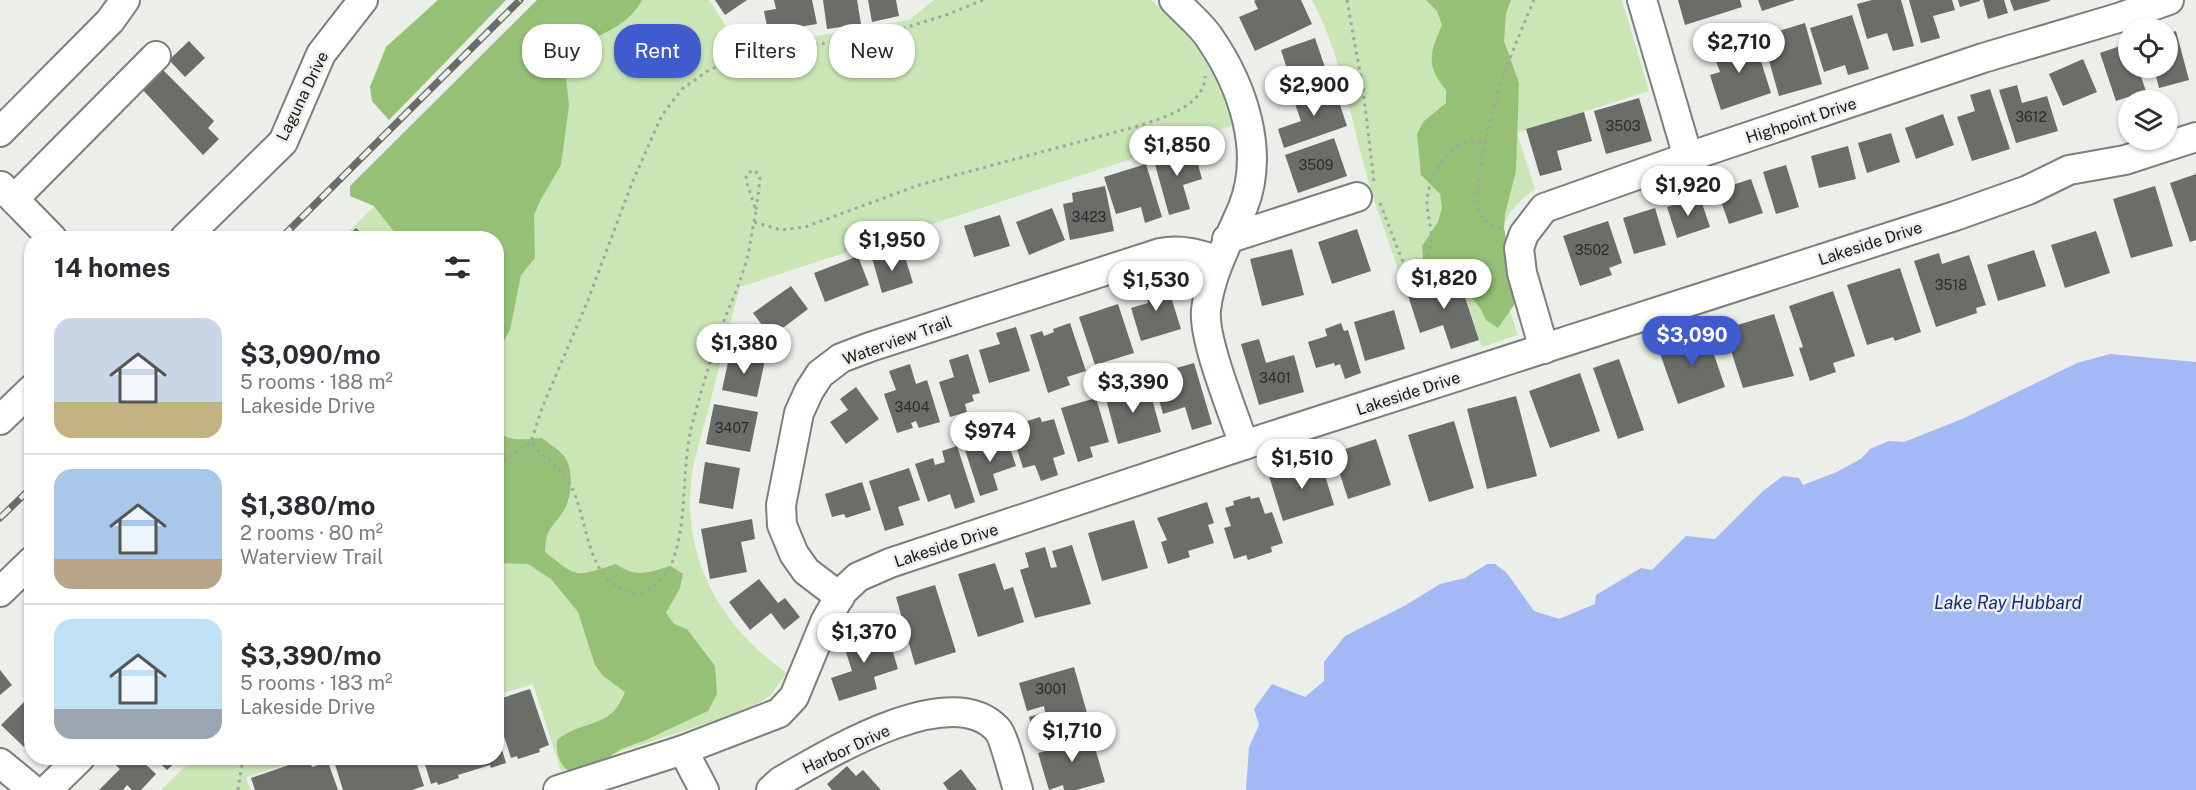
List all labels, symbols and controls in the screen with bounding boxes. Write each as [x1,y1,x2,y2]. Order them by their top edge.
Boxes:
map controls [2118,18,2178,150]
button: locate [2118,18,2178,78]
pin: $2,710 [1690,23,1788,74]
chip: Buy [522,24,602,78]
chip: Rent [614,24,701,78]
chip: Filters [713,24,817,78]
chip: New [829,24,915,78]
text: $2,710 [1707,30,1771,54]
street label: Laguna Drive [273,48,332,144]
pin: $2,900 [1265,66,1363,117]
text: $2,900 [1279,73,1349,97]
button: layers [2118,90,2178,150]
street label: Highpoint Drive [1743,94,1859,147]
house number: 3612 [2015,109,2047,125]
house number: 3503 [1605,118,1641,134]
pin: $1,850 [1128,126,1226,177]
text: $1,850 [1143,133,1211,157]
house number: 3509 [1298,157,1334,173]
pin: $1,920 [1639,166,1737,217]
text: $1,920 [1655,173,1721,197]
house number: 3423 [1072,209,1107,225]
street label: Lakeside Drive [1816,218,1925,269]
pin: $1,950 [843,221,941,272]
text: $1,950 [858,228,926,252]
house number: 3502 [1575,242,1609,258]
icon: filters [441,251,474,284]
text: 14 homes [54,252,170,283]
pin: $1,820 [1395,259,1493,310]
pin: $1,530 [1107,261,1205,312]
text: $1,820 [1411,266,1477,290]
text: $1,530 [1122,268,1190,292]
house number: 3518 [1935,277,1967,293]
street label: Waterview Trail [840,312,954,369]
pin: $3,090 [1643,316,1741,367]
text: $3,090 [1656,323,1728,347]
pin: $1,380 [695,324,793,375]
text: $1,380 [710,331,778,355]
text: $3,090/mo [240,339,381,370]
icon: home [102,342,174,414]
pin: $3,390 [1084,363,1182,414]
street label: Lakeside Drive [1354,368,1463,419]
text: 5 rooms · 188 m² [240,370,393,394]
text: $3,390 [1097,370,1169,394]
house number: 3401 [1259,370,1291,386]
text: Lakeside Drive [240,394,375,418]
house number: 3404 [895,399,930,415]
pin: $974 [954,412,1026,463]
text: $974 [964,419,1016,443]
house number: 3407 [715,420,749,436]
pin: $1,510 [1253,439,1351,490]
text: $1,510 [1271,446,1333,470]
text: $1,380/mo [240,490,376,521]
icon: home [102,493,174,565]
street label: Lakeside Drive [892,520,1001,571]
text: 2 rooms · 80 m² [240,521,383,545]
text: Waterview Trail [240,545,383,569]
water label: Lake Ray Hubbard [1934,592,2083,613]
pin: $1,370 [815,613,913,664]
text: $1,370 [831,620,897,644]
text: $3,390/mo [240,640,381,671]
icon: home [102,643,174,715]
text: 5 rooms · 183 m² [240,671,392,695]
house number: 3001 [1035,681,1067,697]
text: Lakeside Drive [240,695,375,719]
pin: $1,710 [1023,712,1121,763]
text: $1,710 [1042,719,1102,743]
street label: Harbor Drive [799,721,893,778]

